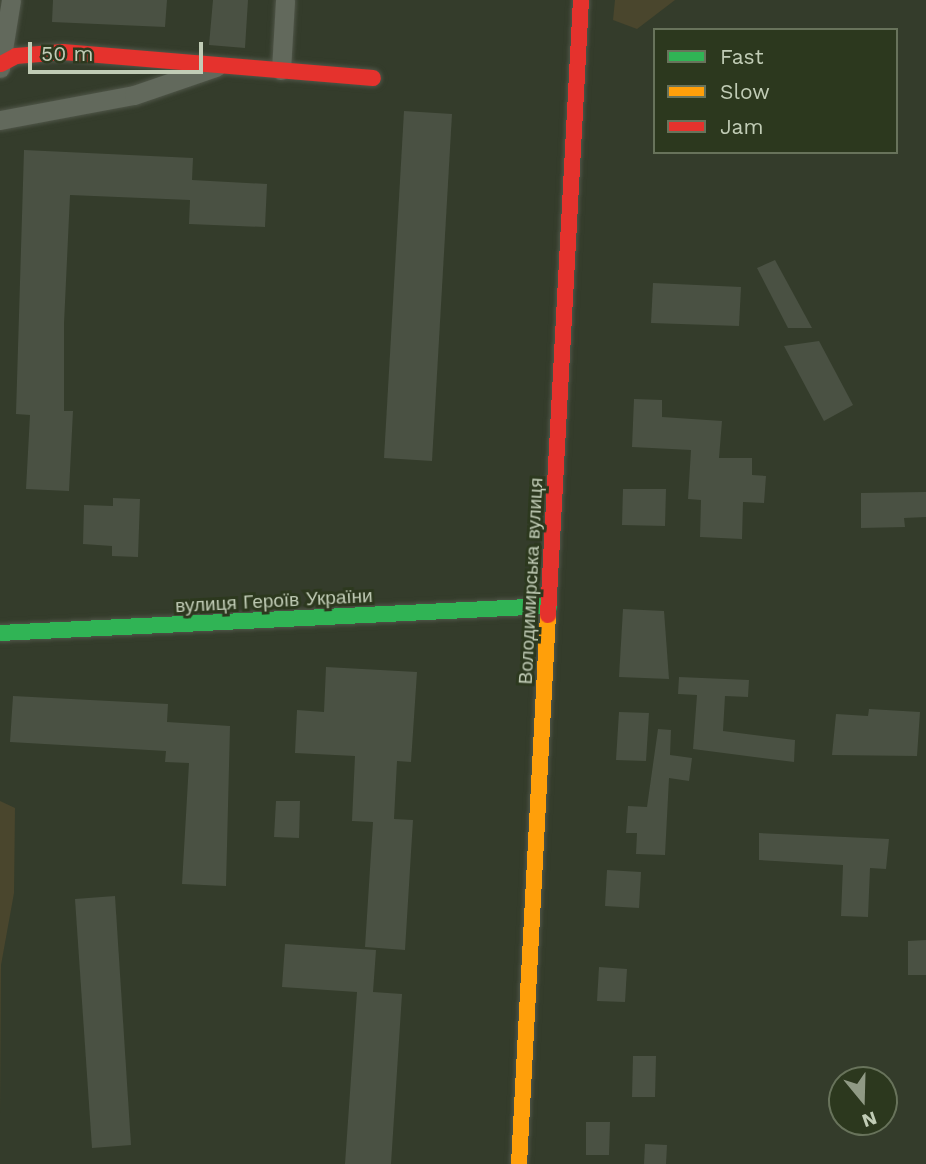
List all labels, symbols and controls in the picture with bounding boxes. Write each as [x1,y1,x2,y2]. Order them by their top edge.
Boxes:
scale bar [32,28,206,72]
legend [653,28,898,154]
text: 50 m [41,41,93,66]
text: Fast [720,44,764,69]
text: Slow [720,79,770,104]
text: Jam [720,114,763,139]
street label: Володимирська вулиця [514,477,548,685]
street label: вулиця Героїв України [175,584,373,618]
north arrow [828,1066,898,1136]
text: N [859,1106,880,1133]

